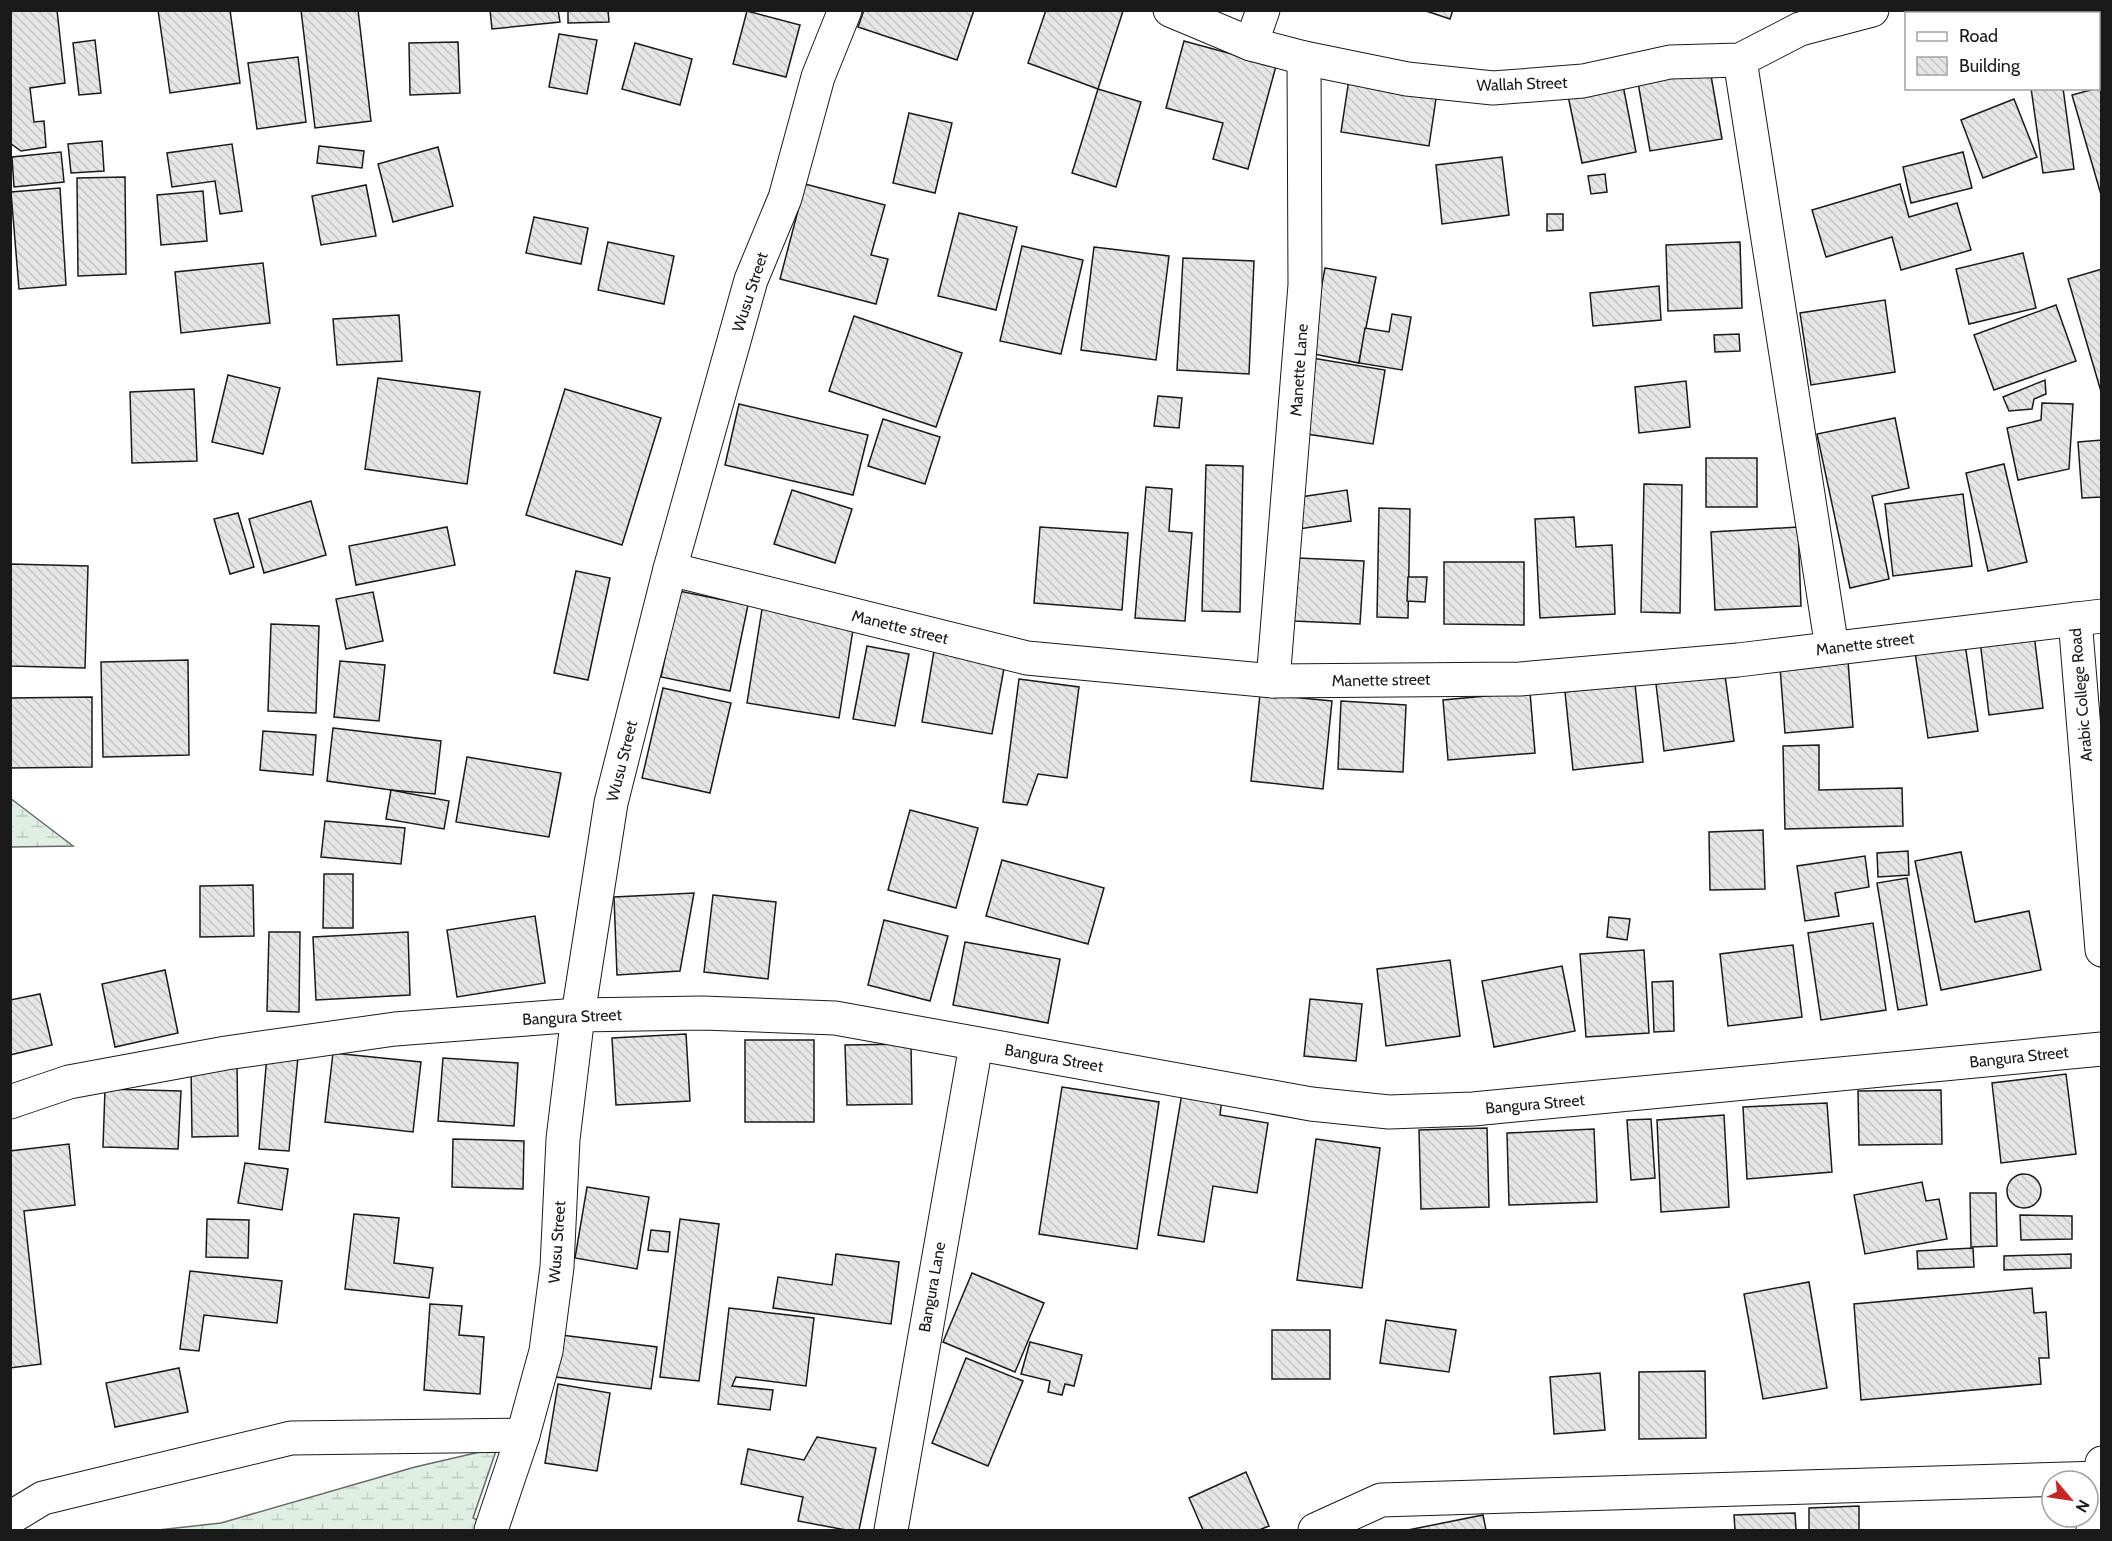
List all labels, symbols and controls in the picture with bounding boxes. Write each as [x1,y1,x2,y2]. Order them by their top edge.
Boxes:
legend [1905,12,2100,90]
text: Road [1959,25,1998,47]
text: Building [1959,55,2021,77]
street label: Wallah Street [1476,73,1568,95]
street label: Wusu Street [728,249,772,334]
street label: Manette Lane [1286,323,1312,417]
street label: Manette street [850,606,951,648]
street label: Arabic College Road [2066,627,2096,763]
street label: Manette street [1815,628,1916,659]
street label: Manette street [1331,670,1431,690]
street label: Wusu Street [603,718,641,803]
street label: Bangura Street [522,1005,623,1029]
street label: Bangura Street [1003,1040,1105,1076]
street label: Bangura Street [1968,1042,2070,1072]
street label: Bangura Street [1484,1090,1586,1118]
street label: Wusu Street [545,1199,569,1284]
street label: Bangura Lane [915,1240,949,1334]
north arrow [2040,1469,2100,1529]
text: N [2072,1496,2094,1516]

